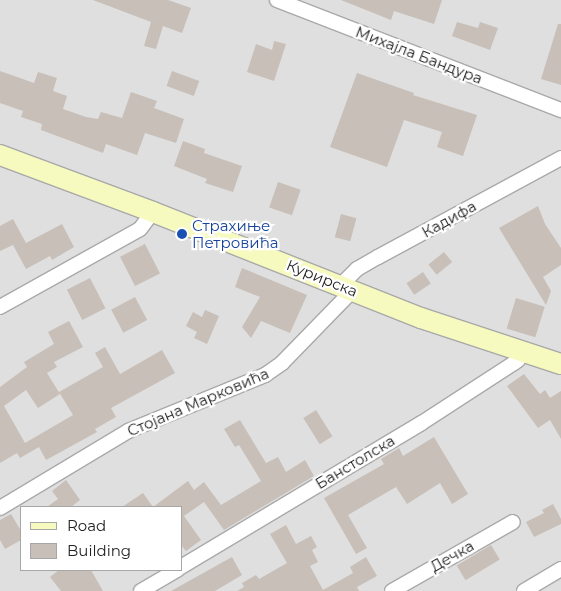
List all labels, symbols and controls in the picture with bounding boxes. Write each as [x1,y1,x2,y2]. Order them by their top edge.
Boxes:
street label: Михајла Бандура [353,23,485,87]
street label: Кадифа [419,197,479,241]
place label: Страхиње Петровића [192,216,278,251]
marker: Страхиње Петровића [176,228,188,240]
street label: Курирска [284,256,360,300]
street label: Стојана Марковића [124,364,272,440]
street label: Банстолска [312,431,398,493]
legend [20,506,182,571]
text: Road [67,516,106,535]
street label: Дечка [427,536,477,576]
text: Building [67,541,131,560]

